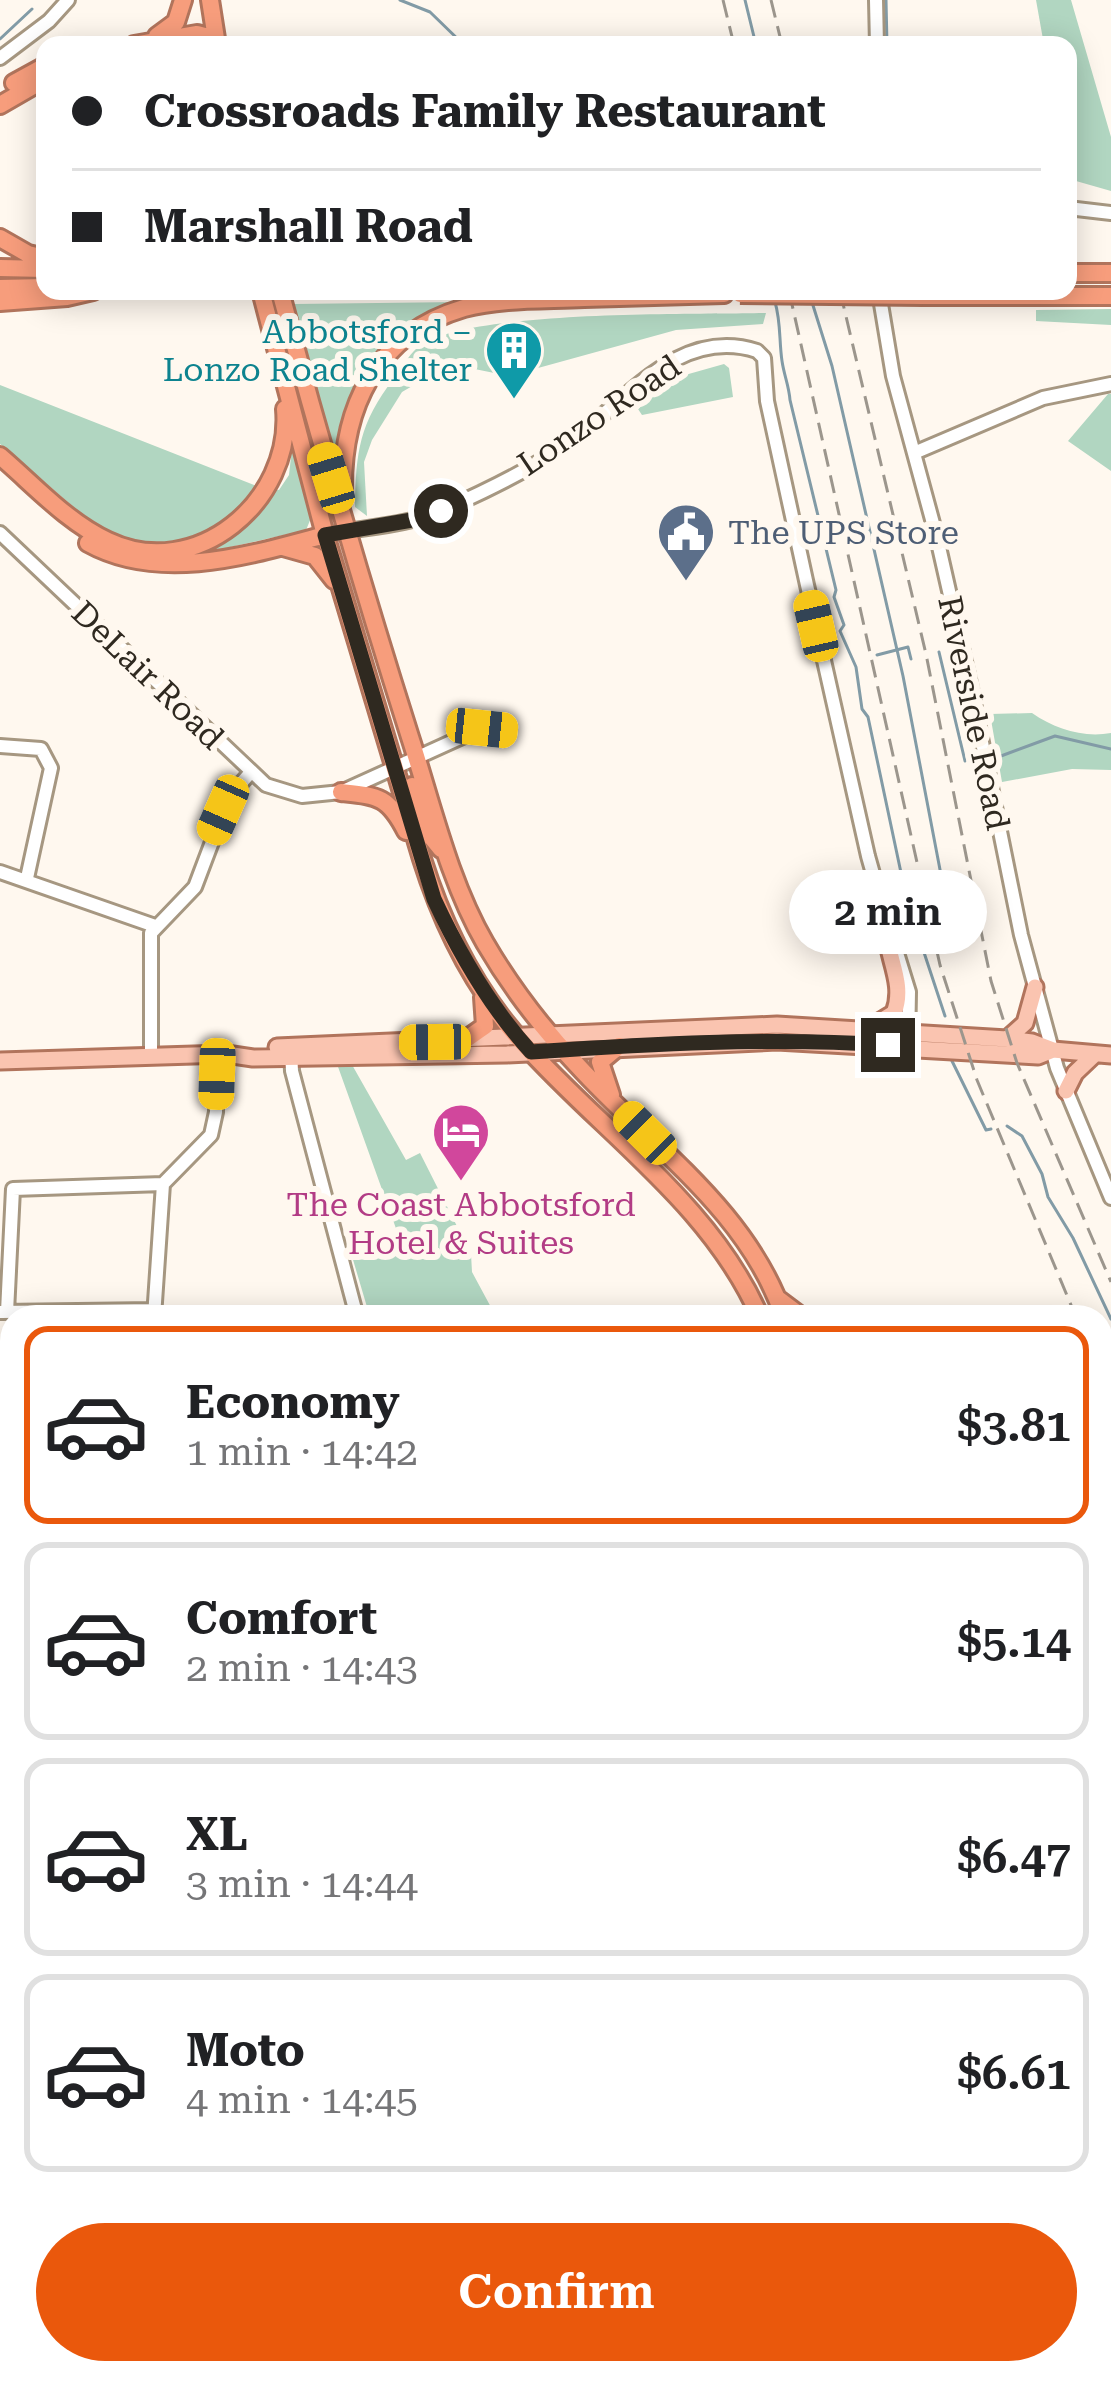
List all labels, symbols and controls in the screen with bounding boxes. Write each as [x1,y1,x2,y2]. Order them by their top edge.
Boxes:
text: Crossroads Family Restaurant [144,85,826,138]
text: Marshall Road [144,200,473,253]
place label: Abbotsford – Lonzo Road Shelter [163,312,472,389]
building icon: Abbotsford – Lonzo Road Shelter [483,319,545,401]
street label: Lonzo Road [510,346,688,484]
car [303,438,359,518]
route start [414,484,468,538]
public building icon: The UPS Store [655,501,717,583]
place label: The UPS Store [728,513,959,552]
car [790,587,842,665]
street label: Riverside Road [930,592,1018,834]
street label: DeLair Road [64,593,232,757]
car [444,706,520,750]
car [192,770,254,850]
callout: 2 min [789,871,987,955]
text: 2 min [834,889,942,935]
route end [861,1018,915,1072]
car [399,1023,471,1061]
car [198,1037,236,1111]
car [607,1095,683,1171]
hotel icon: The Coast Abbotsford Hotel & Suites [430,1101,492,1183]
place label: The Coast Abbotsford Hotel & Suites [286,1185,636,1262]
icon: car [42,1371,150,1479]
text: Economy [186,1376,400,1429]
text: $3.81 [957,1399,1071,1452]
text: 1 min · 14:42 [186,1429,418,1475]
icon: car [42,1587,150,1695]
text: Comfort [186,1592,377,1645]
text: $5.14 [957,1615,1071,1668]
text: 2 min · 14:43 [186,1645,418,1691]
icon: car [42,1803,150,1911]
text: XL [186,1808,248,1861]
text: $6.47 [957,1831,1071,1884]
text: 3 min · 14:44 [186,1861,418,1907]
icon: car [42,2019,150,2127]
text: Moto [186,2024,305,2077]
text: $6.61 [957,2047,1071,2100]
text: 4 min · 14:45 [186,2077,418,2123]
button: Confirm [36,2223,1077,2361]

